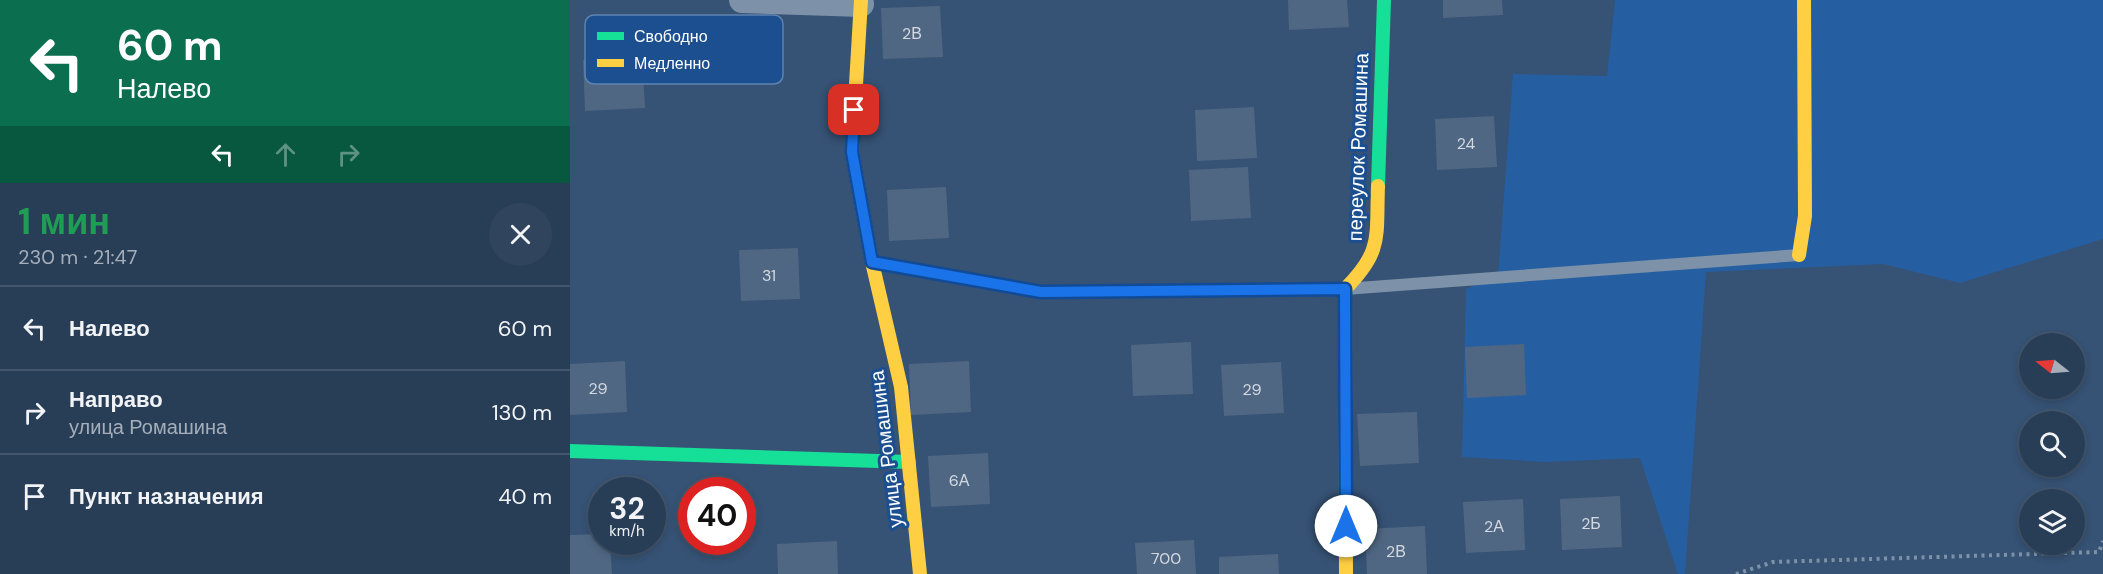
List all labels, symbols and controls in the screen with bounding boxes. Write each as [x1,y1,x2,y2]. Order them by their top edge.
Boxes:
legend [585,15,783,84]
text: 60 m [117,18,223,73]
house number: 2В [902,23,922,44]
icon: left [18,24,96,102]
text: Свободно [634,26,708,47]
street label: переулок Ромашина [1342,51,1374,242]
text: Медленно [634,53,710,74]
text: Налево [117,71,211,106]
pin [828,84,879,135]
icon: arrive [837,93,870,126]
house number: 24 [1457,133,1476,154]
icon: left [206,138,239,171]
icon: ahead [269,138,302,171]
icon: right [332,138,365,171]
text: 1 мин [18,198,110,245]
button: close [489,203,552,266]
text: 230 m · 21:47 [18,244,137,270]
house number: 31 [762,265,776,286]
icon: left [18,312,51,345]
text: Налево [69,314,150,343]
text: 60 m [498,314,552,343]
north arrow [2019,333,2085,399]
map controls [2019,333,2085,555]
street label: улица Ромашина [863,368,909,529]
house number: 29 [588,378,608,399]
house number: 29 [1242,379,1262,400]
text: Направо [69,385,163,414]
icon: right [18,396,51,429]
text: 130 m [492,398,552,427]
button: search [2019,411,2085,477]
text: улица Ромашина [69,414,227,440]
house number: 6А [949,470,970,491]
speed limit sign: 40 [678,477,756,555]
icon: arrive [18,480,51,513]
text: Пункт назначения [69,482,264,511]
text: 40 m [498,482,552,511]
text: 32 [609,489,645,528]
button: layers [2019,489,2085,555]
position arrow [1314,494,1378,558]
house number: 2Б [1581,513,1601,534]
house number: 2А [1484,516,1504,537]
text: km/h [609,521,645,541]
house number: 2В [1386,541,1406,562]
house number: 700 [1151,548,1181,569]

